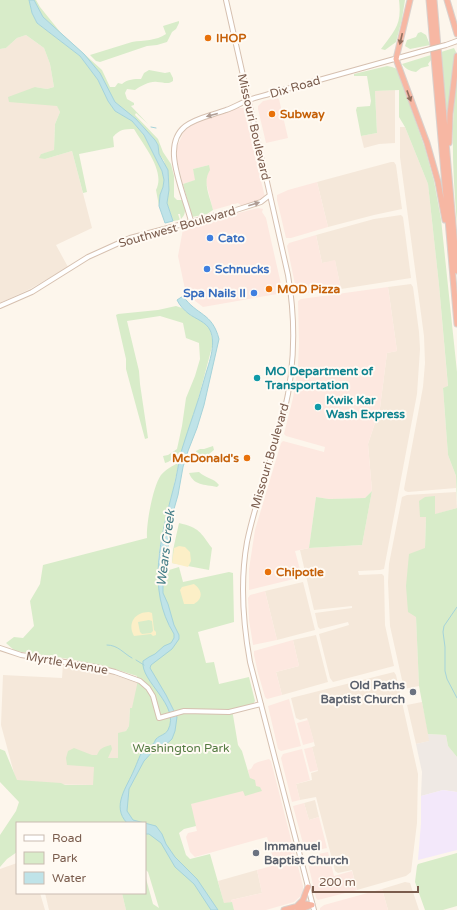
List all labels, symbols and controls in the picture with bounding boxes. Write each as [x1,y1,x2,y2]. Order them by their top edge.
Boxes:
place label: IHOP [216,31,246,45]
marker: IHOP [203,33,213,43]
one-way arrow [397,33,403,45]
street label: Missouri Boulevard [235,72,273,182]
street label: Dix Road [268,73,322,101]
one-way arrow [407,90,413,102]
place label: Subway [280,107,325,122]
marker: Subway [267,109,277,119]
one-way arrow [206,112,219,118]
one-way arrow [248,201,260,207]
street label: Southwest Boulevard [117,204,237,250]
place label: Cato [218,231,245,245]
marker: Cato [205,233,215,243]
place label: Schnucks [215,262,270,276]
marker: Schnucks [202,264,212,274]
place label: MOD Pizza [277,282,340,296]
marker: MOD Pizza [264,284,274,294]
place label: Spa Nails II [183,286,246,301]
marker: Spa Nails II [249,288,259,298]
place label: MO Department of Transportation [264,364,373,393]
marker: MO Department of Transportation [252,373,262,383]
place label: Kwik Kar Wash Express [326,393,405,422]
street label: Missouri Boulevard [248,402,292,510]
marker: Kwik Kar Wash Express [313,402,323,412]
place label: McDonald's [172,451,239,465]
marker: McDonald's [242,453,252,463]
water label: Wears Creek [153,508,179,587]
place label: Chipotle [276,565,324,580]
marker: Chipotle [263,567,273,577]
street label: Myrtle Avenue [25,649,109,677]
place label: Old Paths Baptist Church [320,678,405,707]
marker: Old Paths Baptist Church [408,687,418,697]
park label: Washington Park [132,741,230,755]
legend [16,822,146,894]
text: Road [52,831,82,845]
place label: Immanuel Baptist Church [264,839,349,868]
marker: Immanuel Baptist Church [251,848,261,858]
text: Park [52,851,78,865]
scale bar [313,868,418,894]
text: Water [52,871,87,885]
text: 200 m [319,875,356,889]

